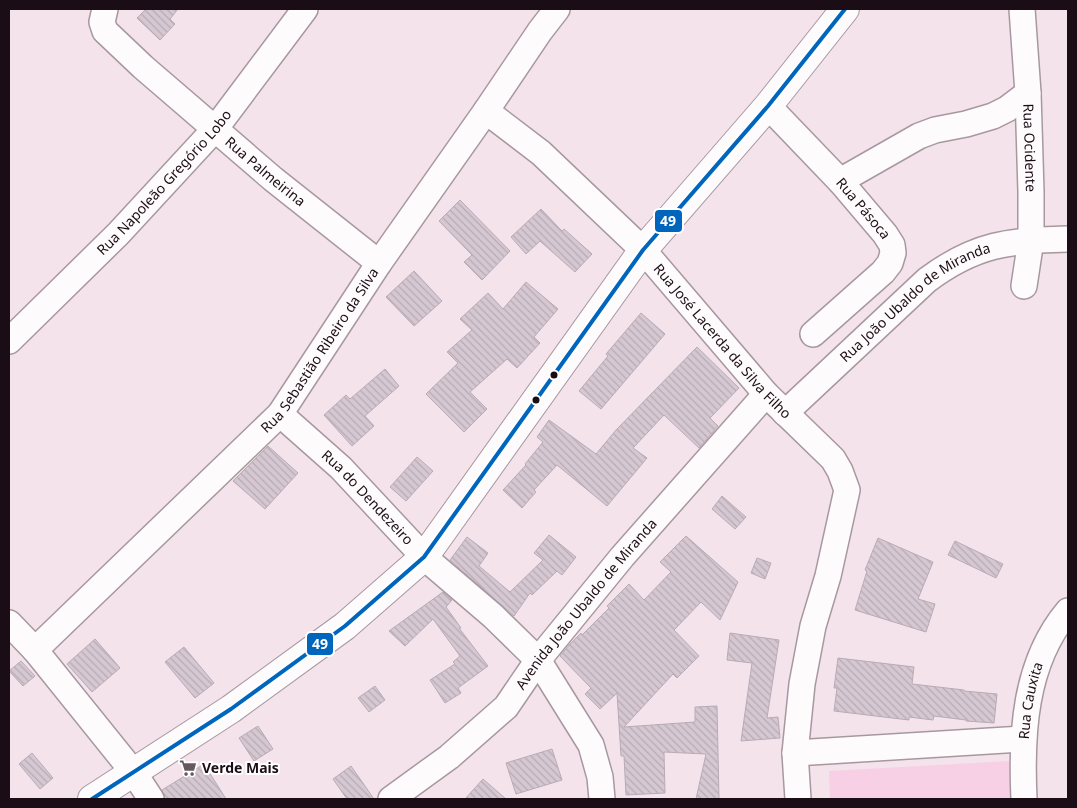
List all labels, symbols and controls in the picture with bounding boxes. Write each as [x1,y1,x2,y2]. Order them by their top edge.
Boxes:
street label: Rua Ocidente [1019,103,1041,192]
street label: Rua Napoleão Gregório Lobo [92,105,235,259]
street label: Rua Palmeirina [221,132,310,210]
street label: Rua Pásoca [832,173,896,242]
line badge: 49 [654,209,683,233]
text: 49 [660,211,676,230]
street label: Rua João Ubaldo de Miranda [835,238,992,366]
street label: Rua José Lacerda da Silva Filho [650,259,796,423]
street label: Rua Sebastião Ribeiro da Silva [256,264,382,437]
unlabelled marker [549,370,559,380]
unlabelled marker [531,395,541,405]
street label: Rua do Dendezeiro [318,445,418,549]
street label: Avenida João Ubaldo de Miranda [511,514,661,693]
line badge: 49 [306,632,334,656]
text: 49 [312,634,328,653]
street label: Rua Cauxita [1014,659,1047,740]
supermarket icon: Verde Mais [178,758,198,778]
place label: Verde Mais [202,758,279,777]

